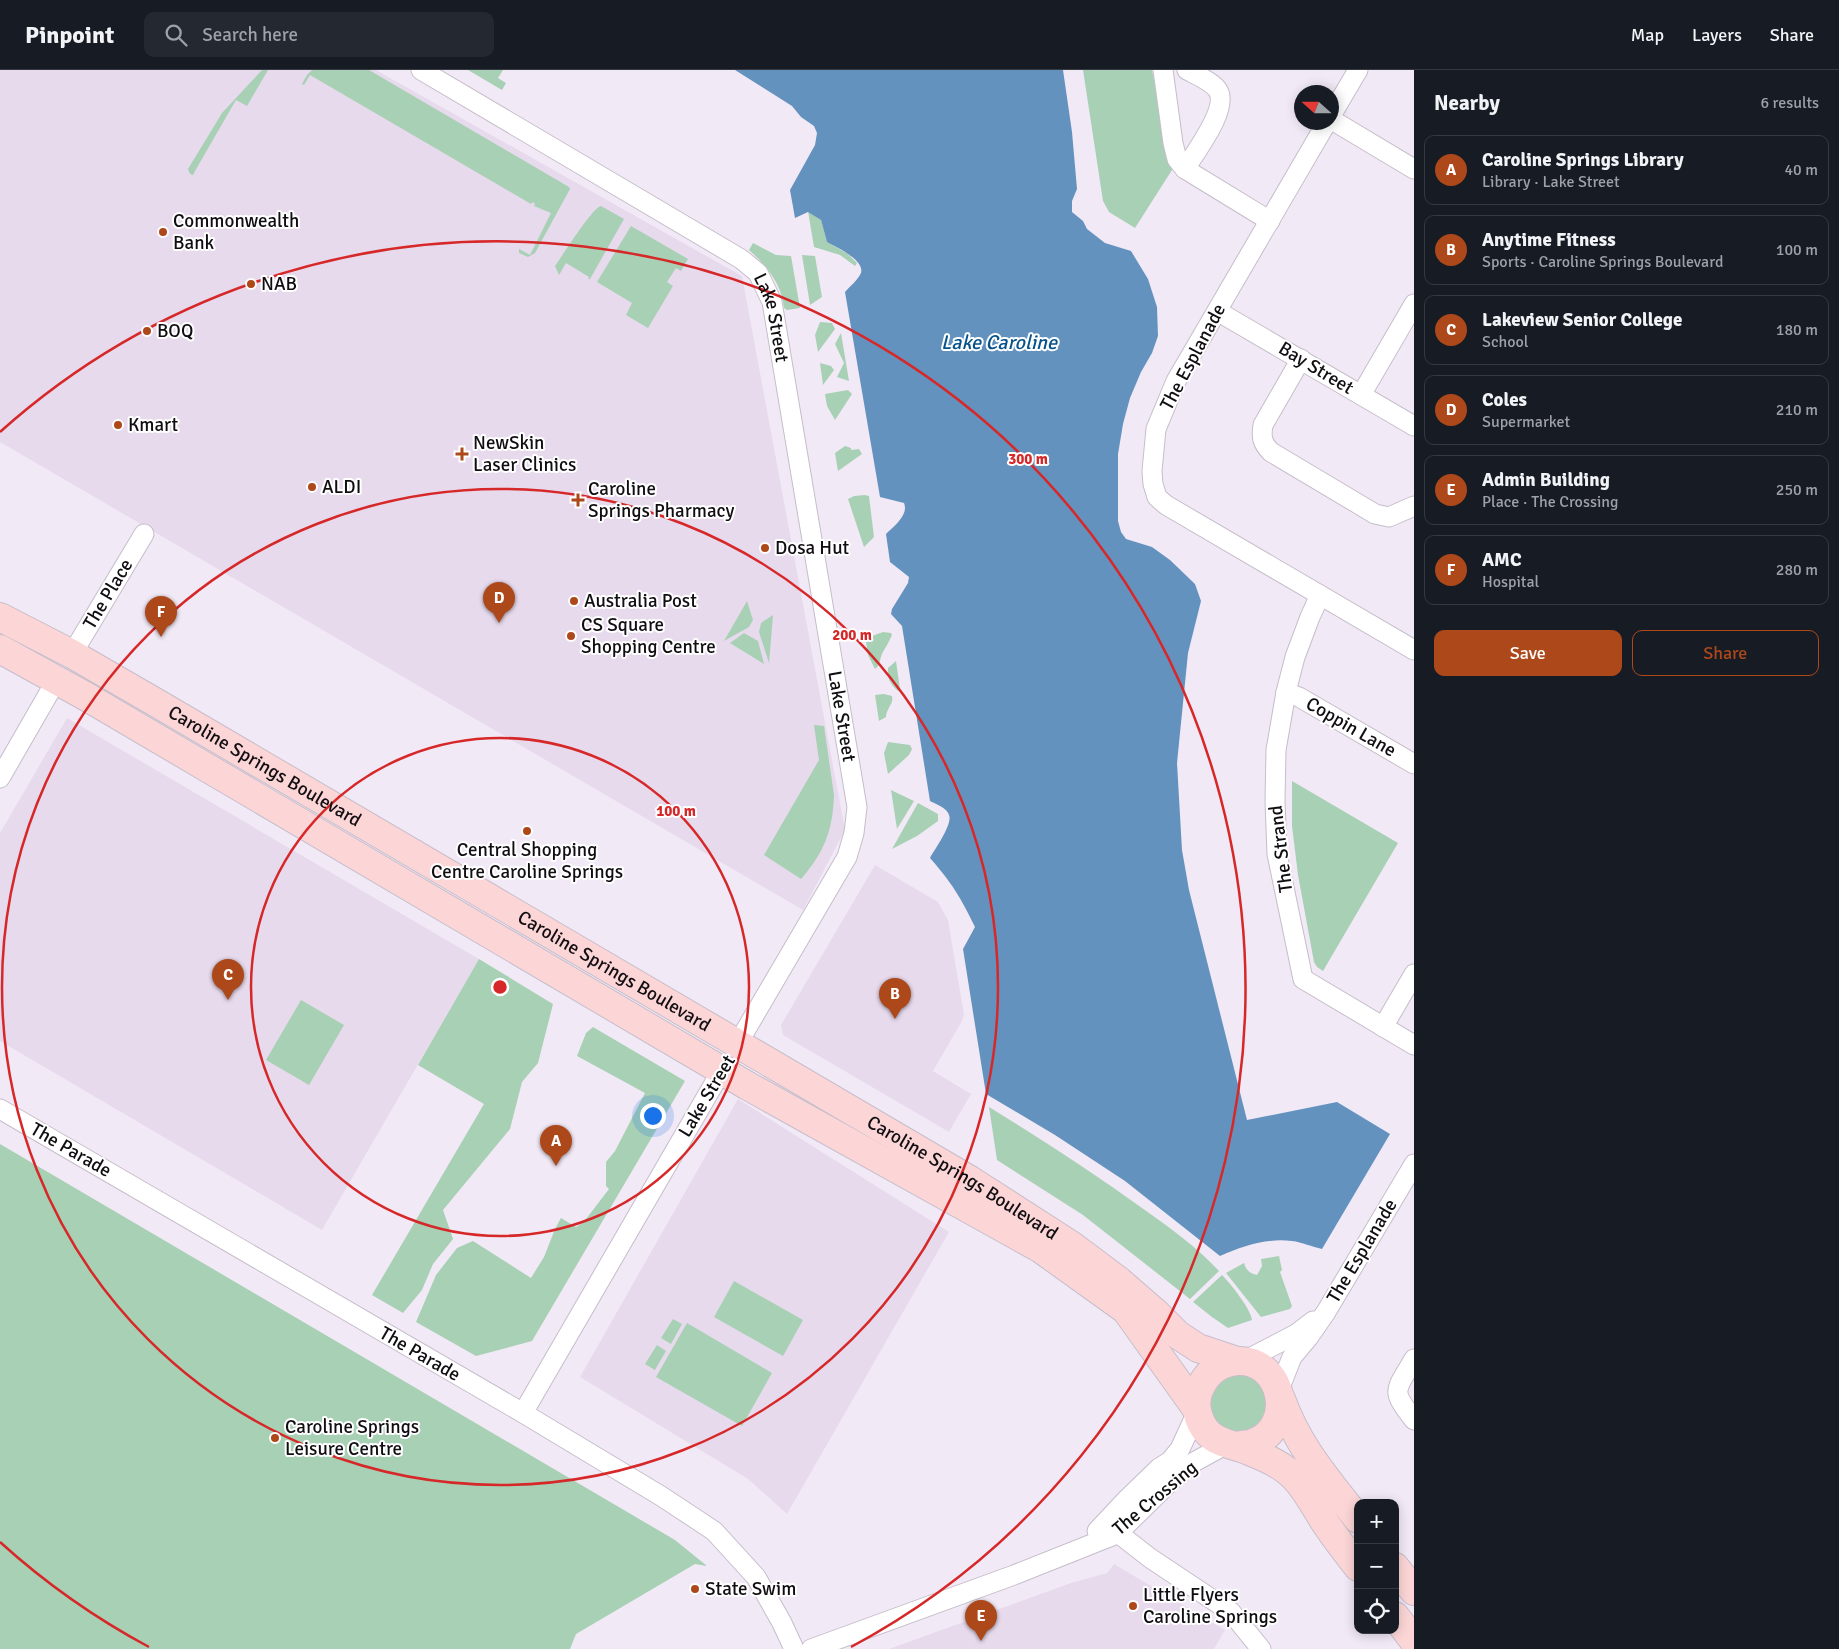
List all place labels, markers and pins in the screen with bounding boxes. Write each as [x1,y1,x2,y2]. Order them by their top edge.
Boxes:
place label: Commonwealth Bank [173,209,299,255]
marker: Commonwealth Bank [157,226,169,238]
place label: NAB [261,272,297,296]
marker: NAB [245,278,257,290]
place label: BOQ [157,319,193,343]
marker: BOQ [141,325,153,337]
place label: Kmart [128,413,178,437]
marker: Kmart [112,419,124,431]
place label: NewSkin Laser Clinics [473,431,576,477]
marker: NewSkin Laser Clinics [455,447,469,461]
place label: ALDI [322,475,361,499]
place label: Caroline Springs Pharmacy [588,477,734,523]
marker: ALDI [306,481,318,493]
marker: Caroline Springs Pharmacy [572,494,584,506]
place label: Dosa Hut [775,536,850,560]
marker: Dosa Hut [759,542,771,554]
pin: D [483,582,515,623]
place label: Australia Post [584,589,697,613]
marker: Australia Post [568,595,580,607]
pin: F [145,596,177,637]
place label: CS Square Shopping Centre [581,613,716,659]
marker: CS Square Shopping Centre [565,630,577,642]
marker: Central Shopping Centre Caroline Springs [521,825,533,837]
place label: Central Shopping Centre Caroline Springs [431,838,623,884]
pin: C [212,959,244,1000]
centre of rings [491,978,509,996]
pin: B [879,978,911,1019]
pin: A [540,1125,572,1166]
place label: Caroline Springs Leisure Centre [285,1415,419,1461]
marker: Caroline Springs Leisure Centre [269,1432,281,1444]
place label: State Swim [705,1577,796,1601]
marker: State Swim [689,1583,701,1595]
place label: Little Flyers Caroline Springs [1143,1583,1277,1629]
pin: E [965,1600,997,1641]
marker: Little Flyers Caroline Springs [1127,1600,1139,1612]

